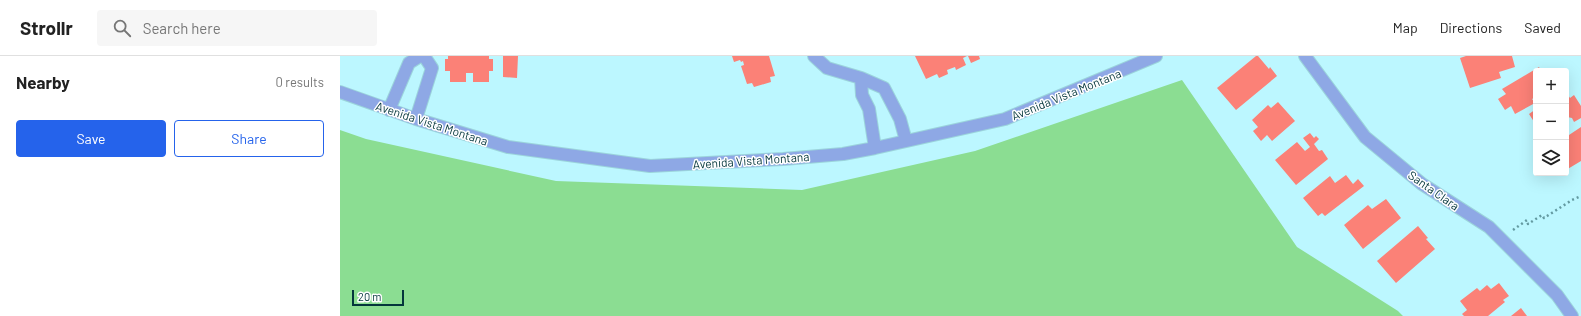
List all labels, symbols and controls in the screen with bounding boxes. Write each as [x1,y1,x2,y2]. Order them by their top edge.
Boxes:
search box [97,10,377,46]
text: Strollr [20,16,73,39]
icon: search [111,17,133,39]
text: Search here [143,19,221,37]
text: Map [1393,19,1418,36]
text: Directions [1440,19,1502,36]
text: Saved [1524,19,1561,36]
street label: Avenida Vista Montana [1009,66,1123,122]
map controls [1533,68,1569,176]
button: + [1533,68,1569,104]
text: Nearby [16,72,70,92]
text: 0 results [275,74,324,90]
street label: Avenida Vista Montana [374,98,490,148]
button: − [1533,104,1569,140]
button: Save [16,120,166,157]
button: Share [174,120,324,157]
button: layers [1533,140,1569,176]
street label: Avenida Vista Montana [692,149,810,171]
street label: Santa Clara [1406,167,1462,213]
scale bar [352,288,404,307]
text: 20 m [358,290,381,303]

